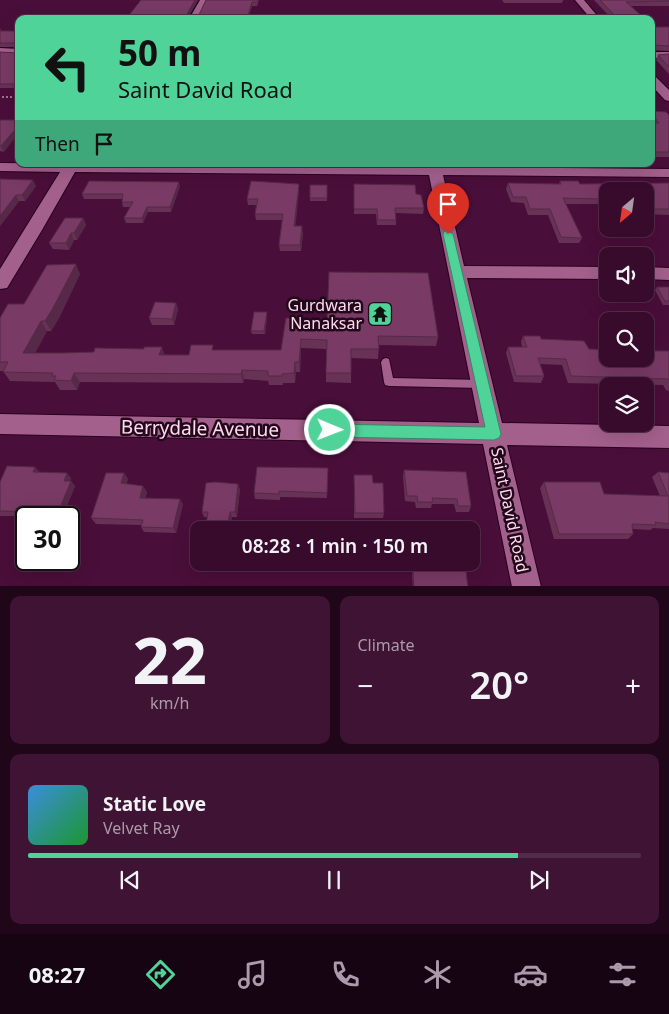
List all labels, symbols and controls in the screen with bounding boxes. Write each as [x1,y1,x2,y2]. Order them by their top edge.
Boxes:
text: 50 m [118,29,201,76]
icon: left [35,35,100,100]
text: Saint David Road [118,74,293,104]
icon: arrive [90,130,118,158]
text: Then [35,131,80,157]
north arrow [599,182,654,238]
map controls [599,182,654,432]
pin [427,183,469,234]
icon: arrive [434,190,462,218]
button: sound [599,247,654,302]
place label: Gurdwara Nanaksar [288,294,362,334]
temple icon: Gurdwara Nanaksar [367,301,393,327]
button: search [599,312,654,367]
button: layers [599,377,654,432]
position arrow [303,403,355,455]
street label: Berrydale Avenue [121,414,279,442]
street label: Saint David Road [486,446,534,574]
speed limit sign: 30 [15,506,80,571]
text: 08:28 · 1 min · 150 m [242,533,428,559]
text: 22 [133,615,207,703]
text: Climate [358,634,415,656]
text: 20° [469,658,529,710]
text: − [358,666,374,704]
text: + [625,666,641,704]
text: km/h [150,692,189,714]
text: Static Love [103,791,206,817]
text: Velvet Ray [103,817,180,839]
icon: previous [116,866,144,894]
icon: pause [320,866,348,894]
icon: next [525,866,553,894]
icon: directions [143,957,178,992]
icon: music [235,957,270,992]
icon: phone [328,957,363,992]
icon: climate [420,957,455,992]
icon: car [513,957,548,992]
icon: filters [605,957,640,992]
text: 08:27 [29,959,85,989]

